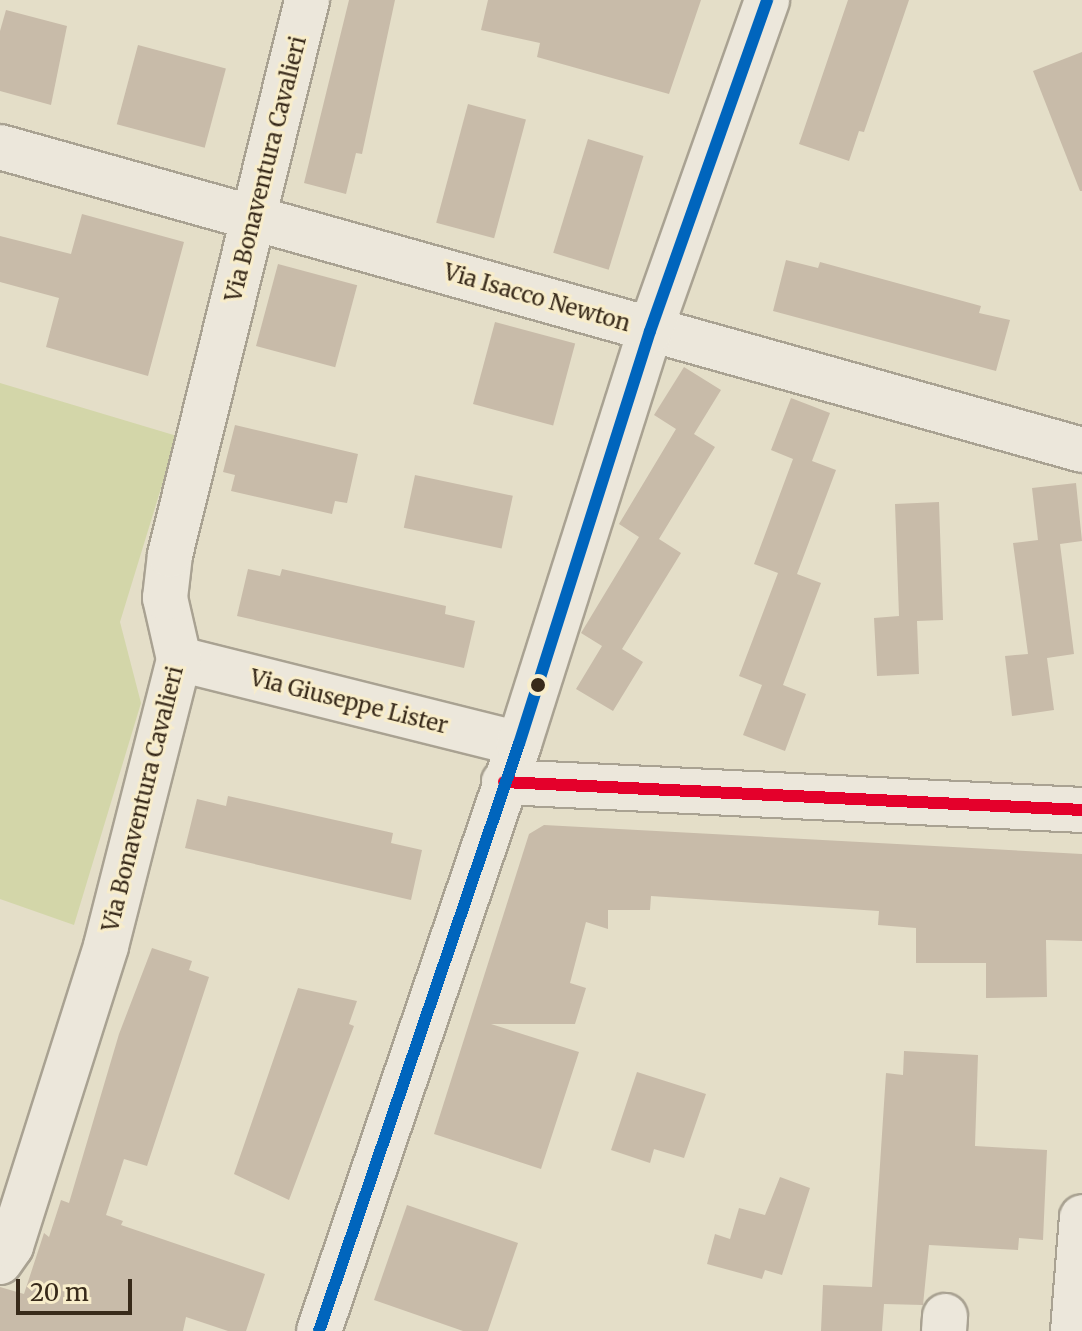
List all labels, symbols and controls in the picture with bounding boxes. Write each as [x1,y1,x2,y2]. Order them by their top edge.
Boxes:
street label: Via Bonaventura Cavalieri [220,34,312,304]
street label: Via Isacco Newton [441,259,633,337]
street label: Via Bonaventura Cavalieri [97,664,189,934]
street label: Via Giuseppe Lister [248,665,450,739]
unlabelled marker [530,677,546,693]
scale bar [20,1263,136,1313]
text: 20 m [30,1277,89,1308]

